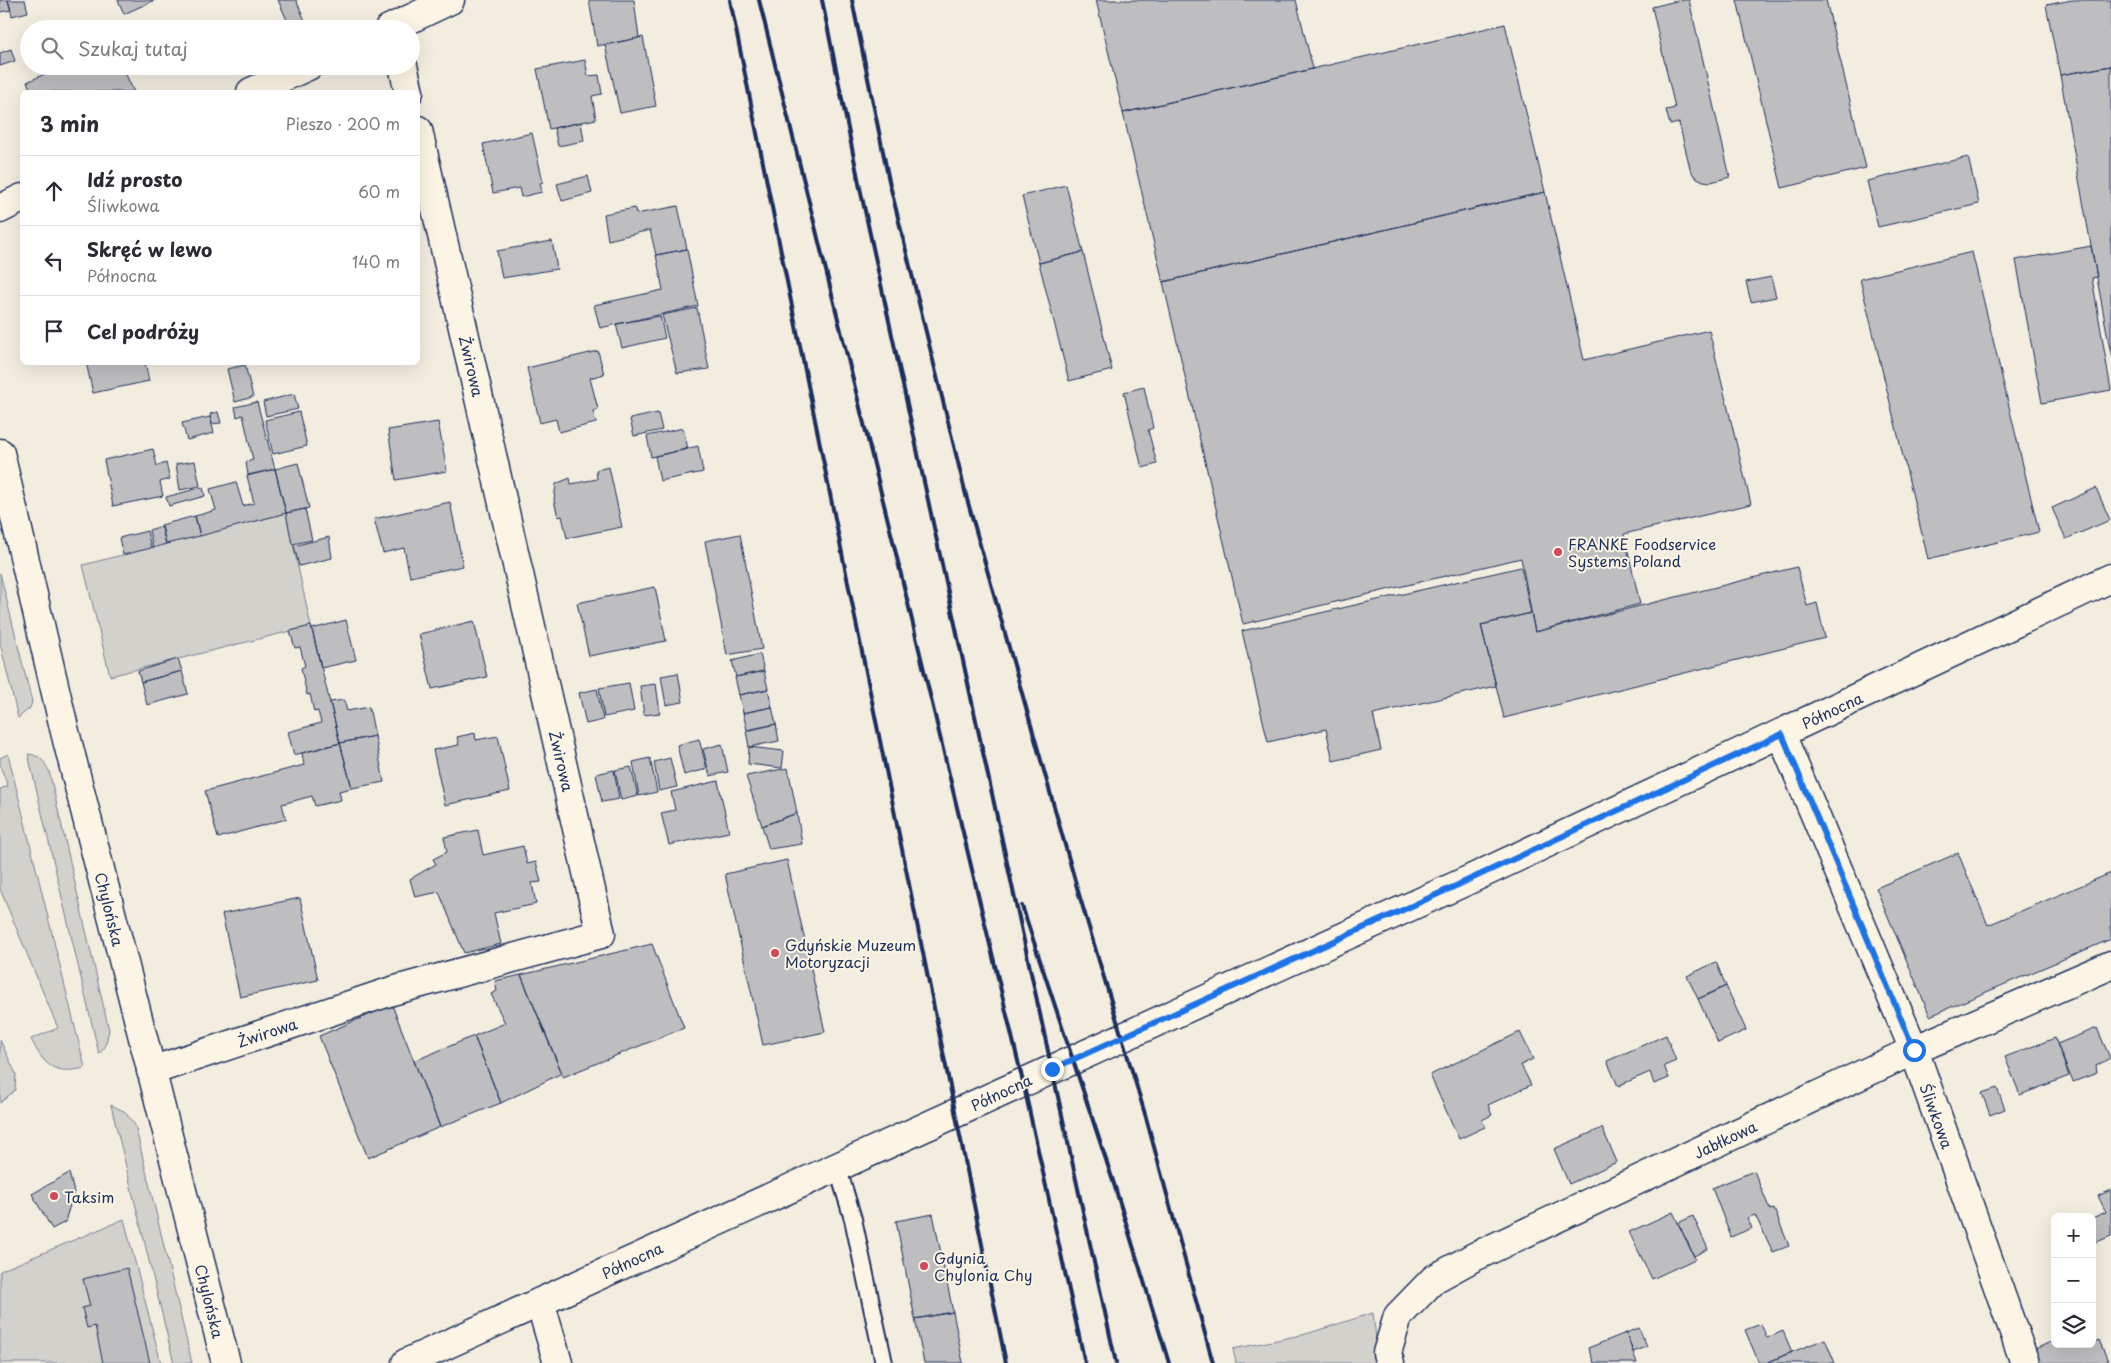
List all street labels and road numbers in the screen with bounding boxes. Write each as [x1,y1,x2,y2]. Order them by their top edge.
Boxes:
street label: Żwirowa [454,333,490,399]
street label: Północna [1798,686,1867,734]
street label: Żwirowa [544,728,580,794]
street label: Chylońska [90,870,130,949]
street label: Żwirowa [234,1011,301,1053]
street label: Północna [967,1068,1036,1116]
street label: Śliwkowa [1915,1080,1960,1152]
street label: Jabłkowa [1690,1114,1761,1164]
street label: Północna [598,1236,667,1284]
street label: Chylońska [190,1262,230,1341]

